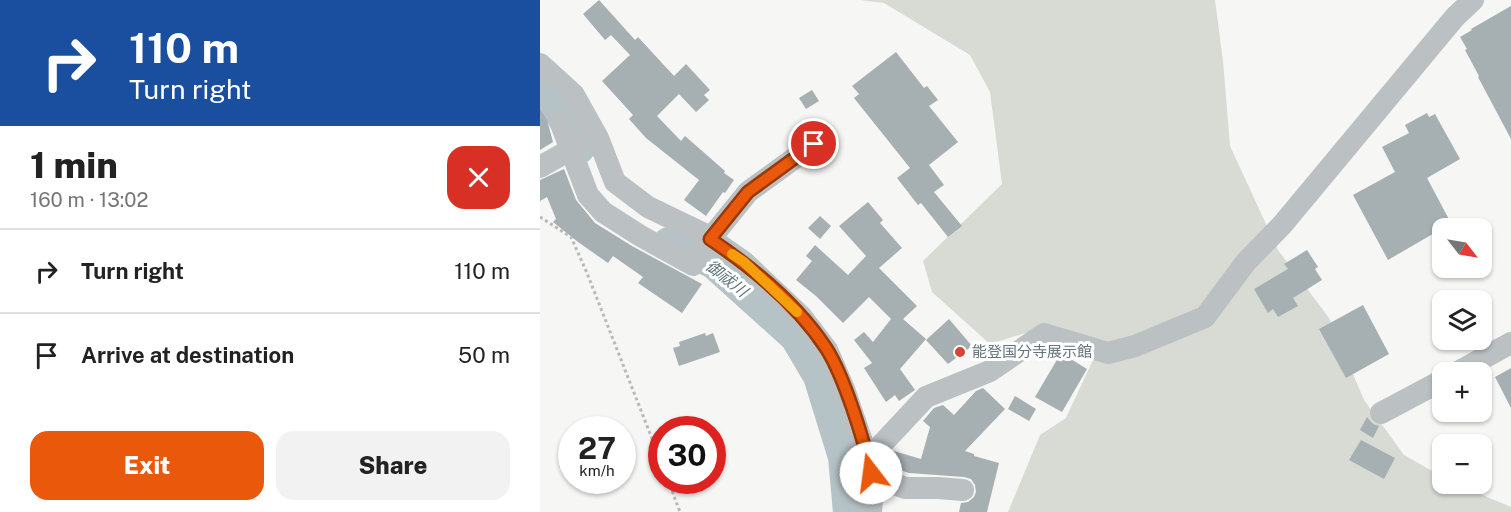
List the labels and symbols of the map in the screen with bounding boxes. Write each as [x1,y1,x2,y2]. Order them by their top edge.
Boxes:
pin [788,118,839,169]
north arrow [1432,218,1492,278]
water label: 御祓川 [702,256,753,302]
place label: 能登国分寺展示館 [972,343,1092,360]
marker: 能登国分寺展示館 [953,345,967,359]
speed limit sign: 30 [648,416,726,494]
position arrow [839,441,903,505]

